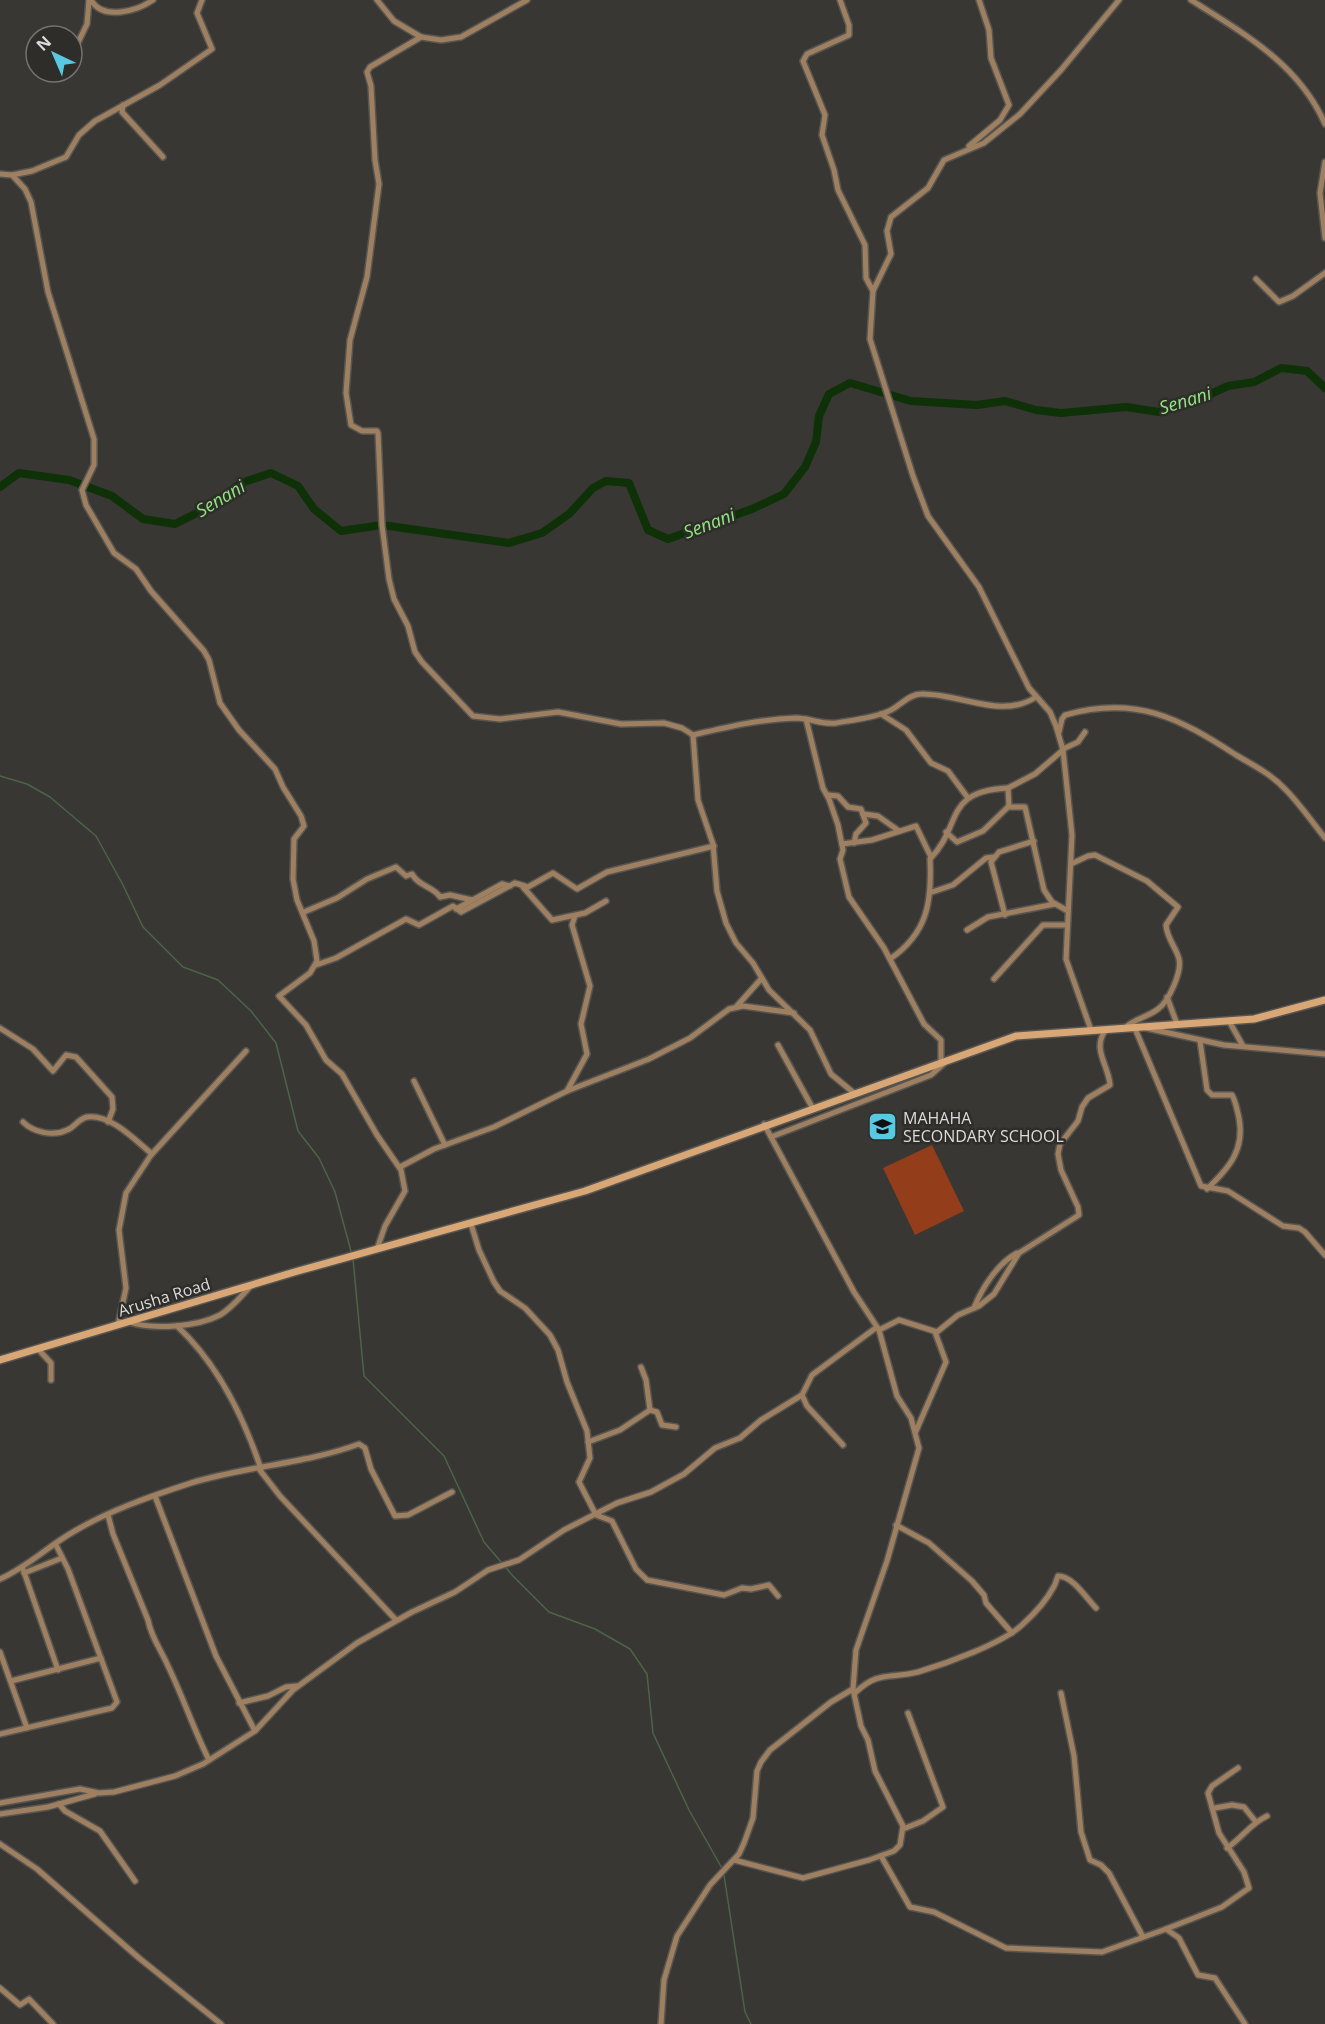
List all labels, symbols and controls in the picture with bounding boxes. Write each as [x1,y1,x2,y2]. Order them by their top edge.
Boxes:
north arrow [24,24,84,84]
text: N [31,31,56,56]
water label: Senani [1156,381,1215,419]
water label: Senani [191,474,249,522]
water label: Senani [680,502,739,544]
place label: MAHAHA SECONDARY SCHOOL [903,1107,1064,1147]
school or university icon: MAHAHA SECONDARY SCHOOL [866,1111,898,1143]
street label: Arusha Road [115,1273,213,1321]

